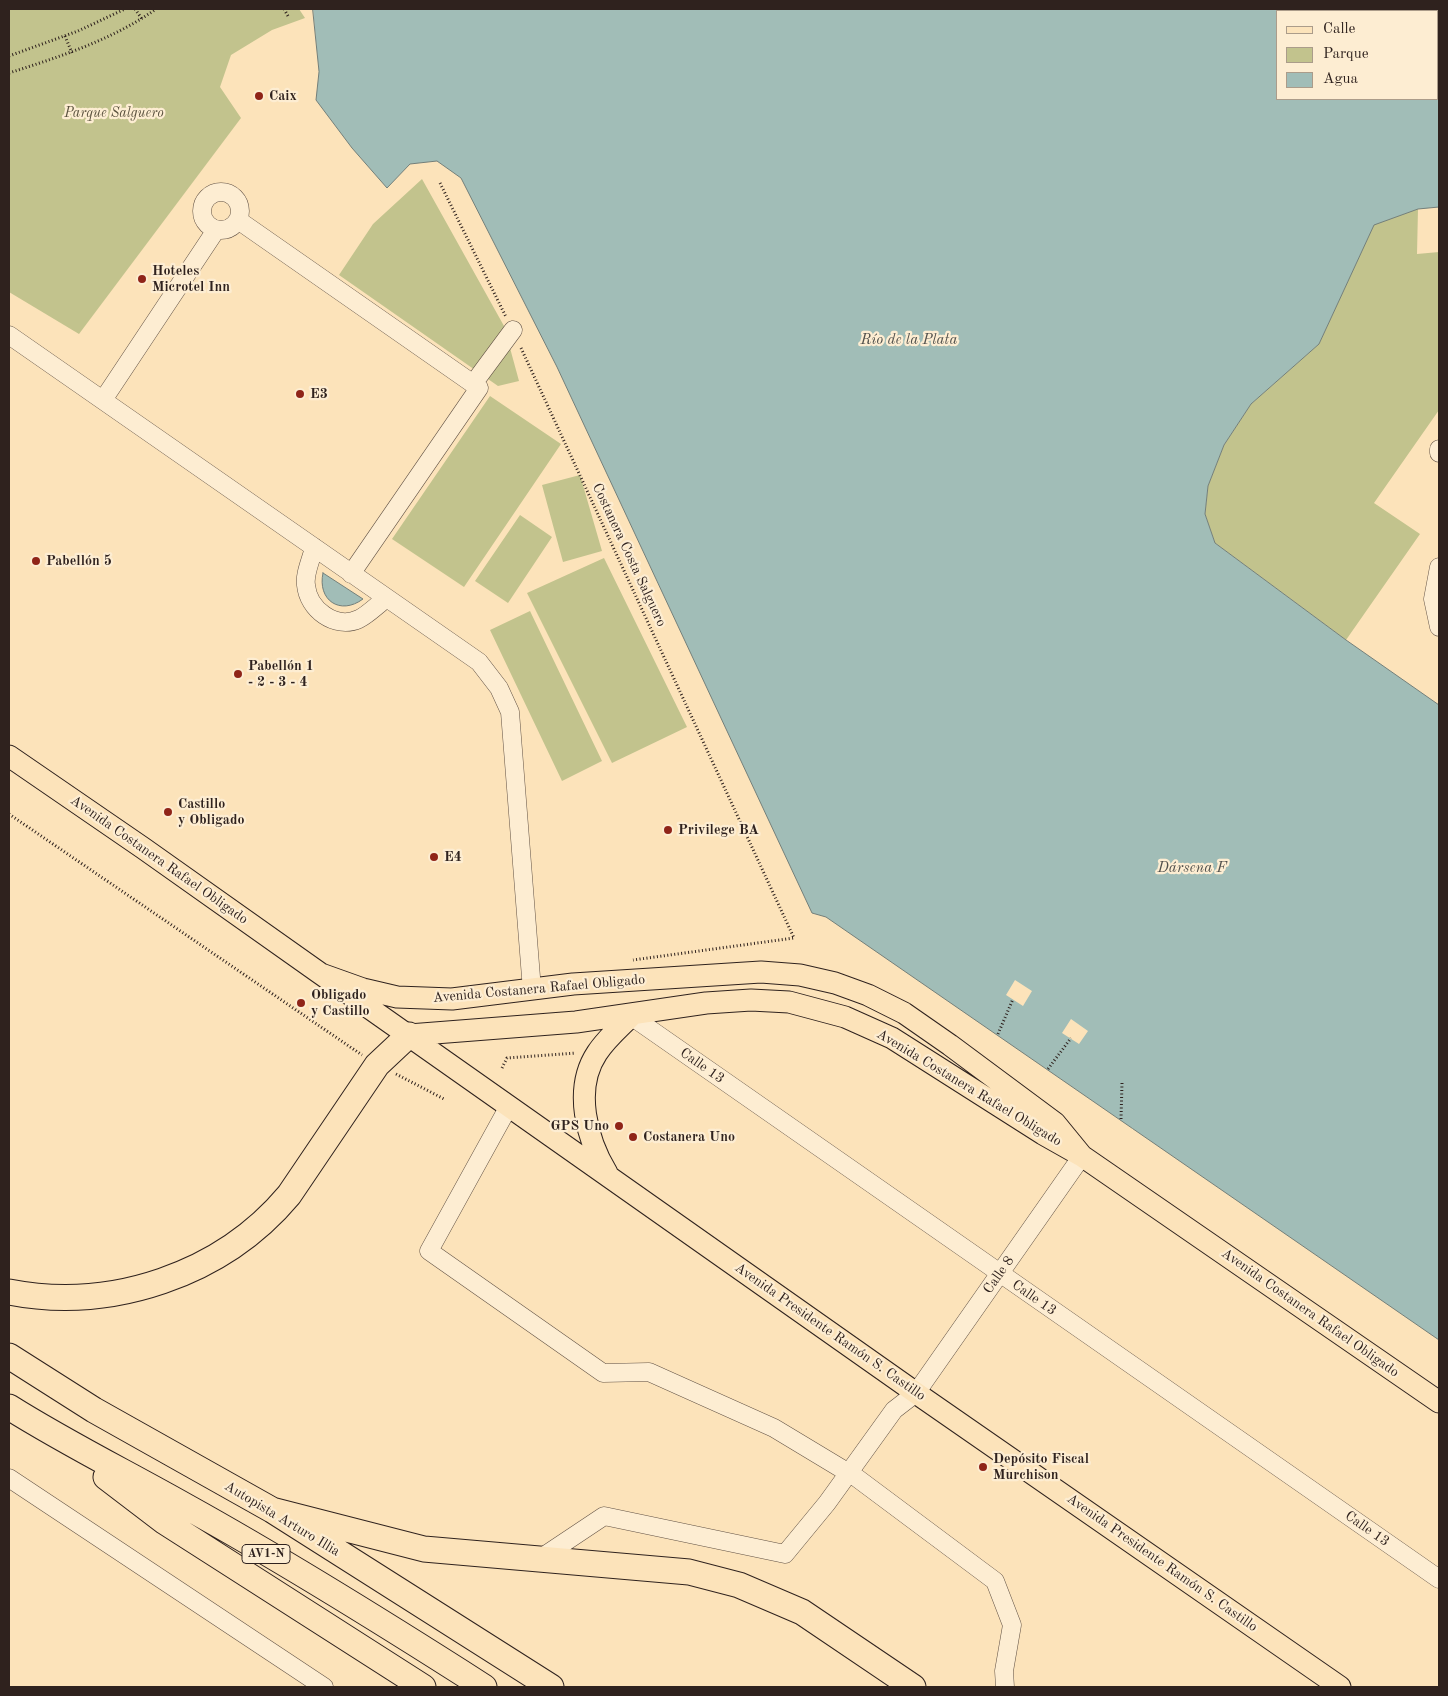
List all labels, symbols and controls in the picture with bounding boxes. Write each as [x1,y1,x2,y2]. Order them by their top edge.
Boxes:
legend [1276,10,1438,100]
text: Calle [1323,22,1355,37]
text: Parque [1323,47,1369,62]
text: Agua [1323,72,1358,87]
place label: Caix [269,88,297,104]
marker: Caix [253,90,265,102]
park label: Parque Salguero [64,105,164,121]
place label: Hoteles Microtel Inn [152,263,230,296]
marker: Hoteles Microtel Inn [136,273,148,285]
water label: Río de la Plata [861,331,957,349]
place label: E3 [310,386,328,402]
marker: E3 [294,388,306,400]
street label: Costanera Costa Salguero [588,481,670,629]
place label: Pabellón 5 [46,553,112,569]
marker: Pabellón 5 [30,555,42,567]
place label: Pabellón 1 - 2 - 3 - 4 [248,658,314,690]
marker: Pabellón 1 - 2 - 3 - 4 [232,668,244,680]
street label: Avenida Costanera Rafael Obligado [67,792,251,928]
place label: Castillo y Obligado [178,796,245,829]
marker: Castillo y Obligado [162,806,174,818]
place label: Privilege BA [678,822,759,838]
marker: Privilege BA [662,824,674,836]
place label: E4 [444,849,462,865]
marker: E4 [428,851,440,863]
water label: Dársena F [1157,859,1227,877]
street label: Avenida Costanera Rafael Obligado [432,971,646,1007]
place label: Obligado y Castillo [311,987,370,1020]
marker: Obligado y Castillo [295,997,307,1009]
street label: Avenida Costanera Rafael Obligado [873,1026,1065,1150]
street label: Calle 13 [677,1045,727,1087]
place label: GPS Uno [551,1118,609,1134]
marker: GPS Uno [613,1120,625,1132]
place label: Costanera Uno [643,1129,735,1145]
marker: Costanera Uno [627,1131,639,1143]
street label: Avenida Costanera Rafael Obligado [1218,1245,1402,1381]
street label: Calle 8 [980,1253,1018,1297]
street label: Avenida Presidente Ramón S. Castillo [731,1259,929,1405]
street label: Calle 13 [1009,1277,1059,1319]
place label: Depósito Fiscal Murchison [993,1451,1089,1484]
marker: Depósito Fiscal Murchison [977,1461,989,1473]
street label: Autopista Arturo Illia [221,1478,343,1560]
street label: Avenida Presidente Ramón S. Castillo [1063,1490,1261,1636]
street label: Calle 13 [1342,1508,1392,1550]
road number: AV1-N [242,1545,290,1564]

